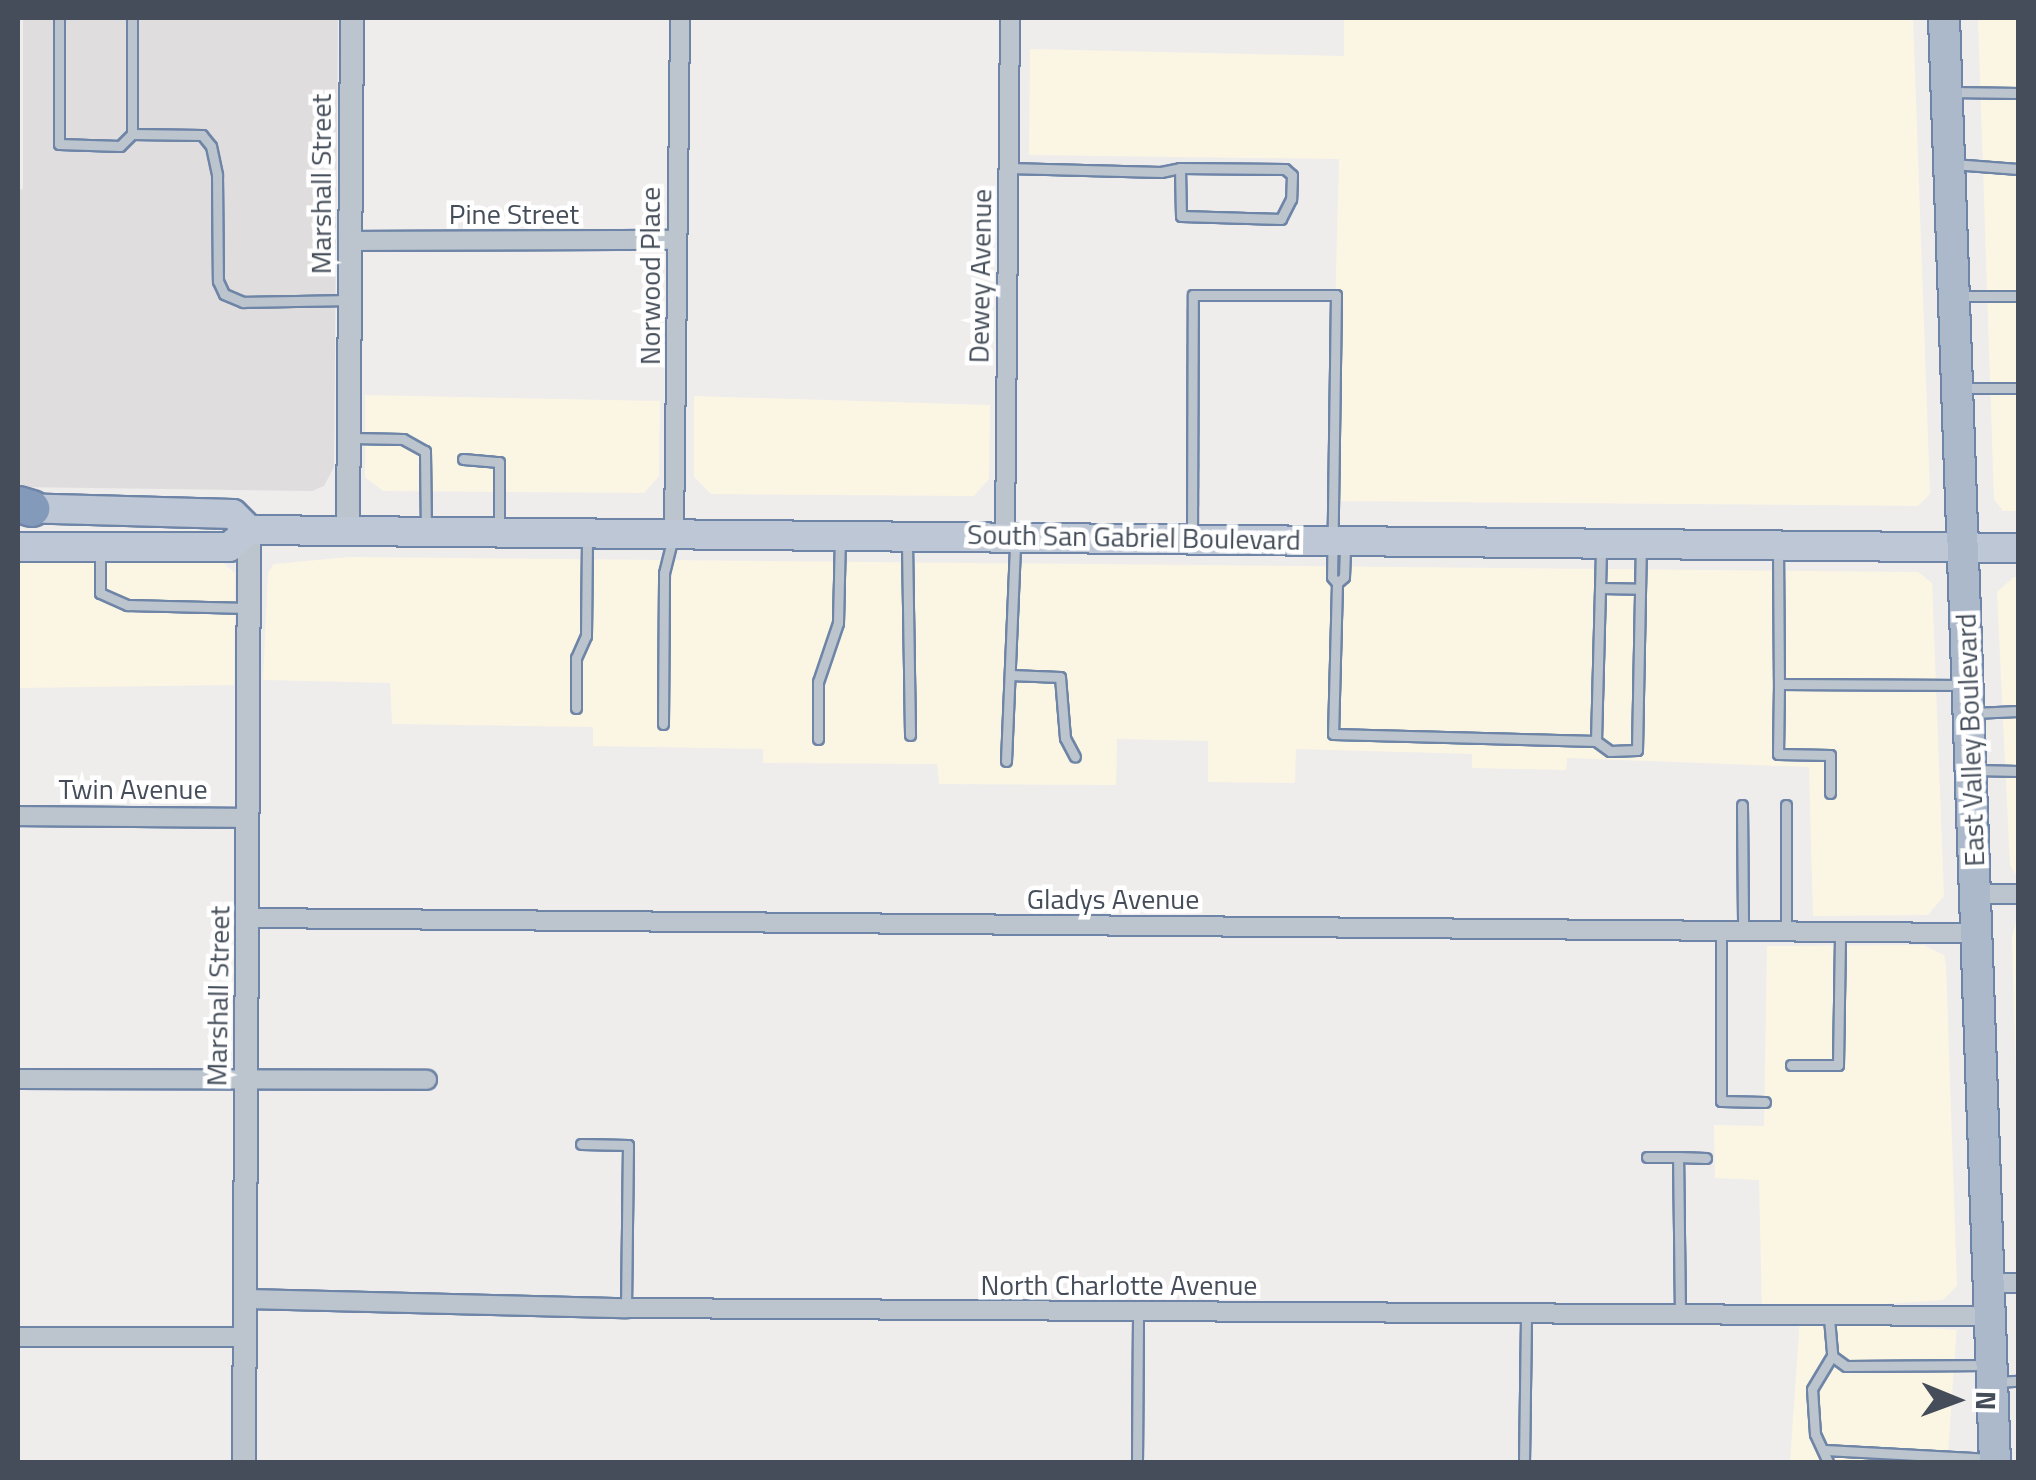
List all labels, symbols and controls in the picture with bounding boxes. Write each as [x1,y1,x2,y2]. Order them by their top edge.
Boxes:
street label: Marshall Street [304,94,338,274]
street label: Norwood Place [633,187,667,365]
street label: Dewey Avenue [962,189,998,363]
street label: Pine Street [449,197,579,231]
street label: South San Gabriel Boulevard [967,517,1301,557]
street label: East Valley Boulevard [1949,613,1991,867]
street label: Twin Avenue [58,772,208,806]
street label: Gladys Avenue [1027,882,1199,916]
street label: Marshall Street [200,905,236,1087]
street label: North Charlotte Avenue [981,1268,1257,1302]
north arrow [1906,1350,2006,1450]
text: N [1965,1390,2008,1411]

